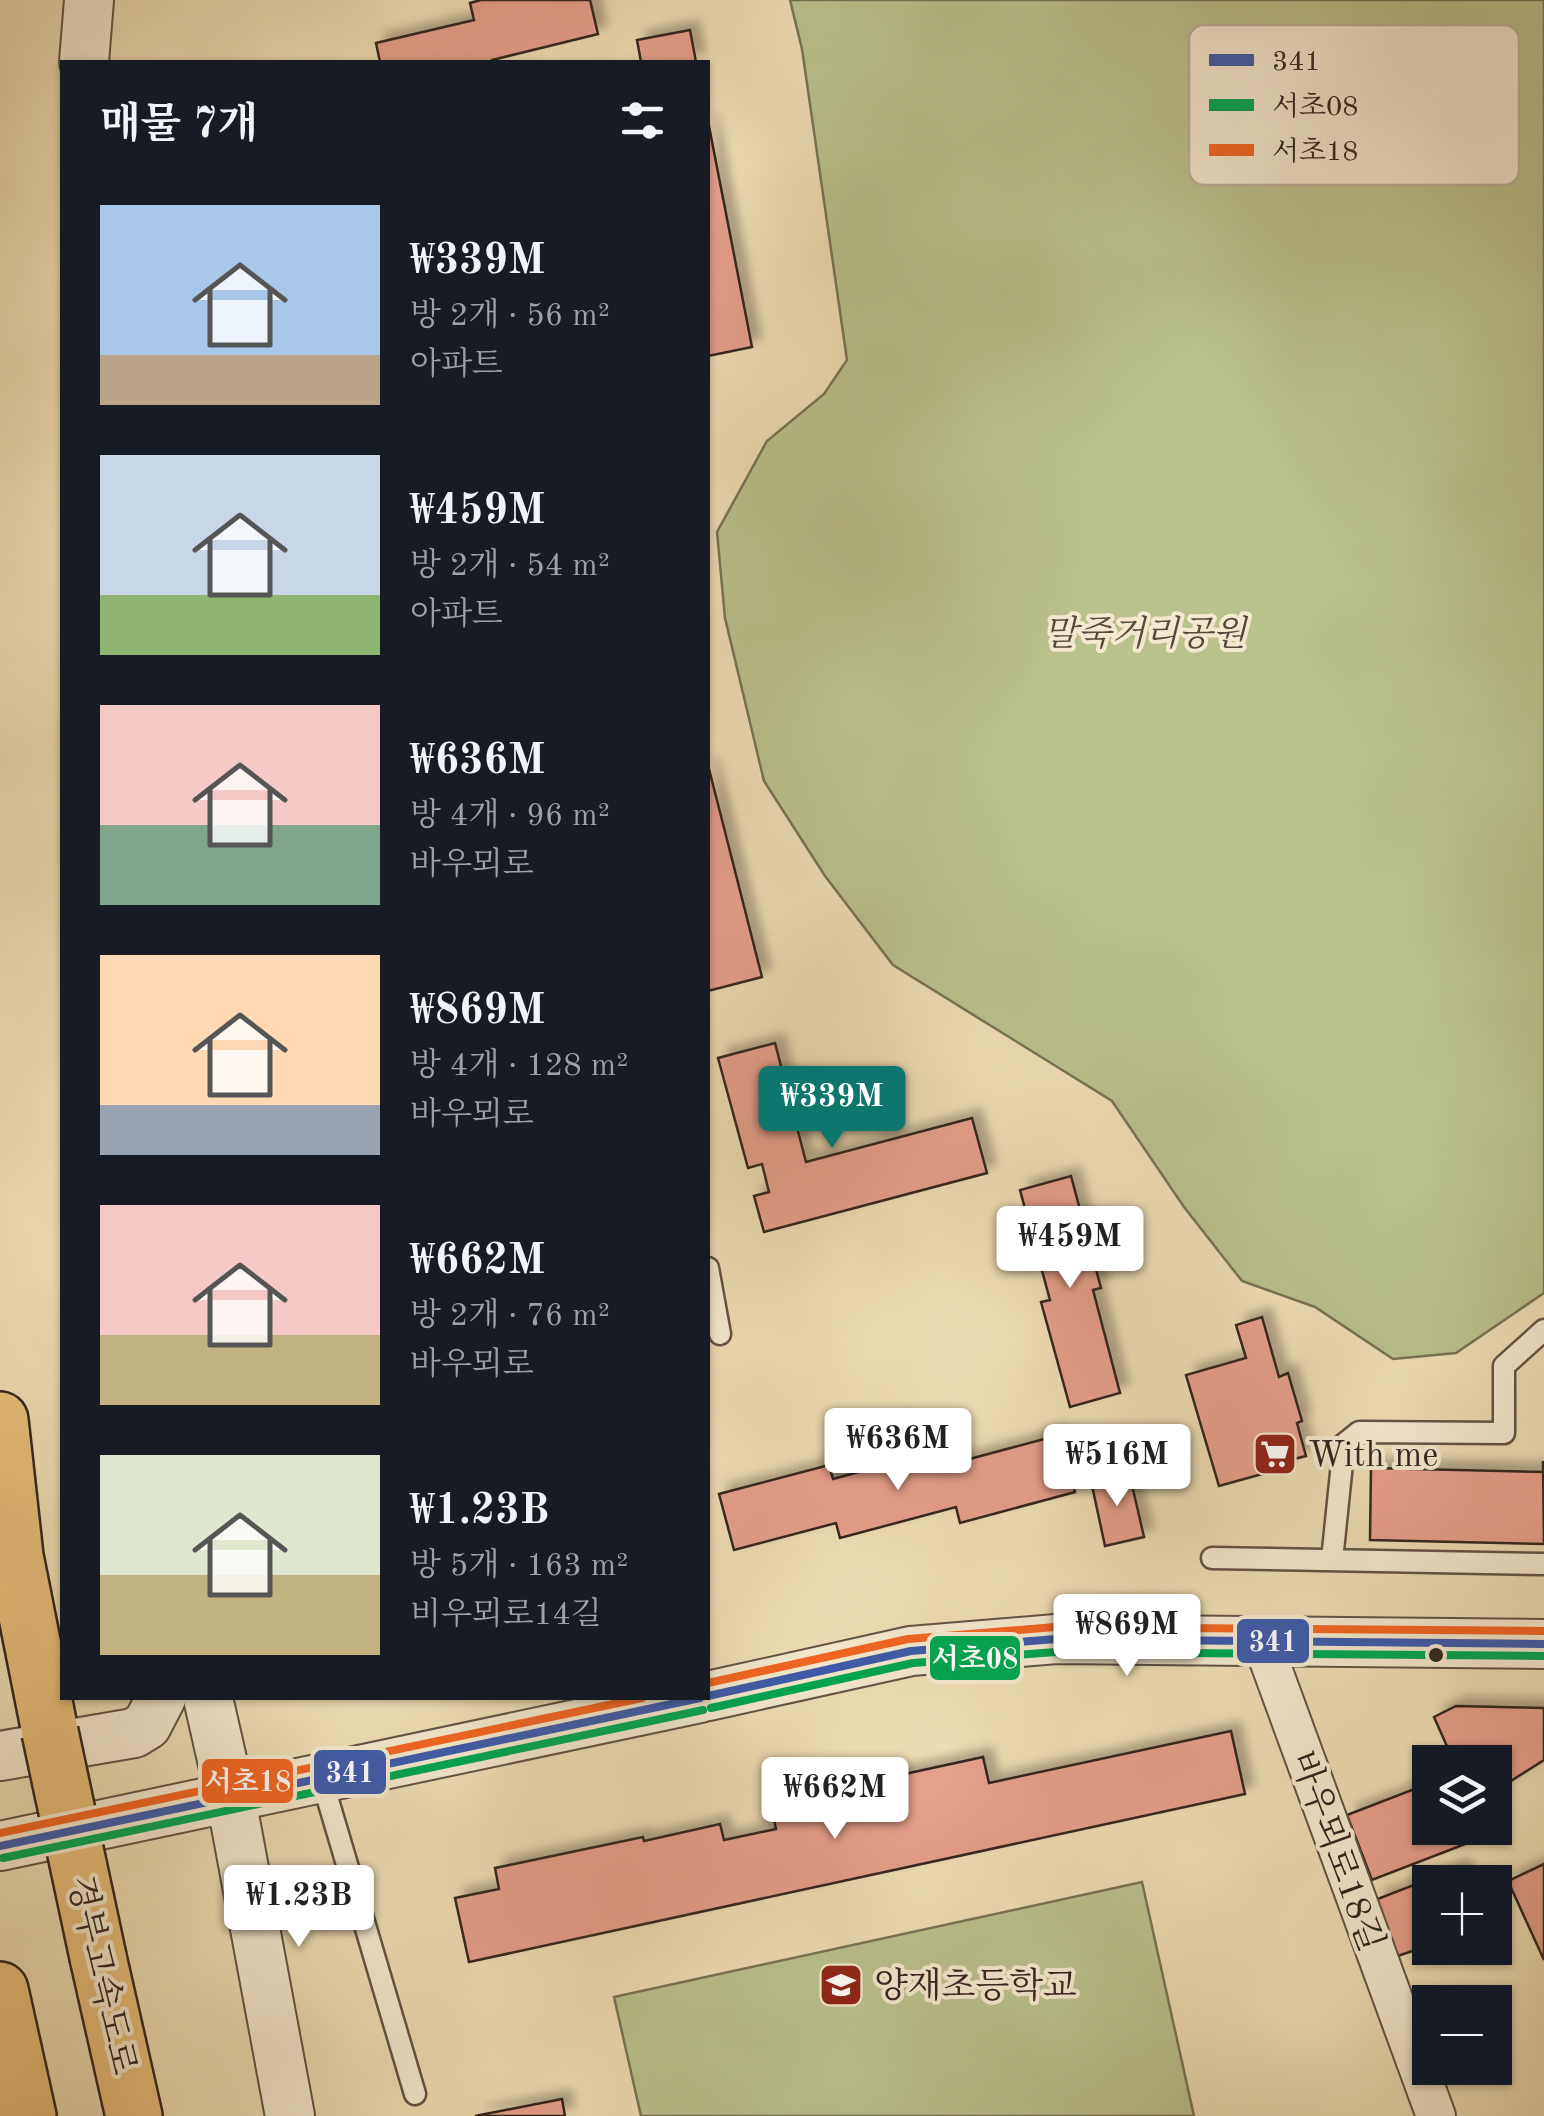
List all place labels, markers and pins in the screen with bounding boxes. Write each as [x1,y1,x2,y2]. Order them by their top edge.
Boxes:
pin: ₩339M [762,1066,902,1151]
pin: ₩459M [1000,1206,1140,1291]
pin: ₩636M [828,1408,968,1493]
pin: ₩516M [1047,1424,1187,1509]
supermarket icon: With me [1252,1431,1298,1477]
place label: With me [1308,1439,1438,1474]
pin: ₩869M [1057,1594,1197,1679]
unlabelled marker [1426,1645,1446,1665]
pin: ₩662M [765,1757,905,1842]
pin: ₩1.23B [218,1865,380,1950]
school or university icon: 양재초등학교 [818,1962,864,2008]
place label: 양재초등학교 [874,1967,1077,2005]

